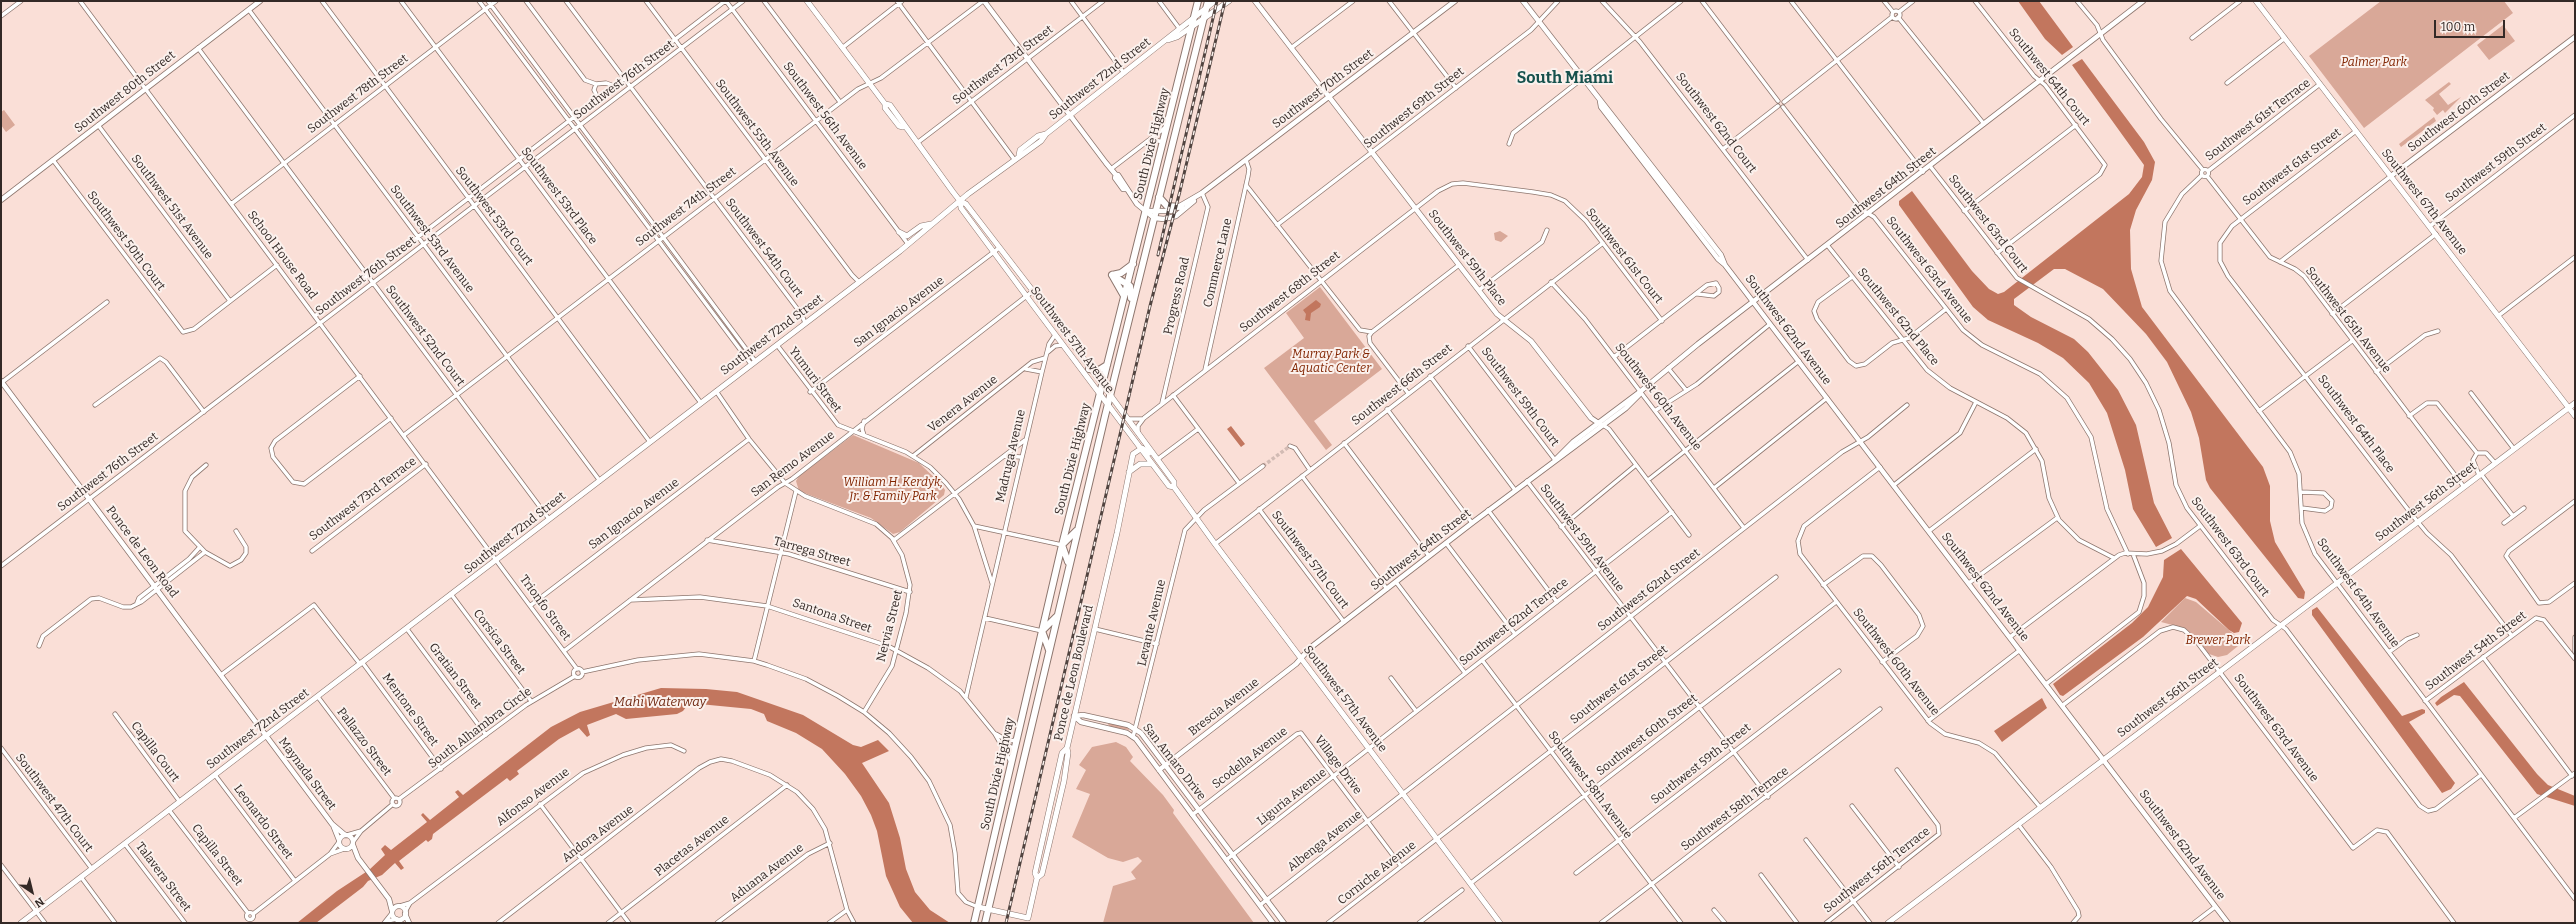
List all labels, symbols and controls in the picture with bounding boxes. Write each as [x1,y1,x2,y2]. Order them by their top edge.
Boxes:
scale bar [2436,12,2507,38]
text: 100 m [2441,20,2475,34]
street label: Southwest 73rd Street [950,23,1056,107]
street label: Southwest 64th Court [2005,26,2093,128]
street label: Southwest 72nd Street [1046,35,1154,123]
street label: Southwest 76th Street [571,38,677,122]
street label: Southwest 70th Street [1270,46,1376,132]
street label: Southwest 80th Street [72,48,178,136]
street label: Southwest 78th Street [305,52,411,136]
park label: Palmer Park [2341,56,2407,70]
street label: Southwest 56th Avenue [780,59,870,173]
street label: Southwest 69th Street [1361,64,1467,152]
district label: South Miami [1517,69,1613,89]
street label: Southwest 60th Street [2405,69,2513,155]
street label: Southwest 62nd Court [1672,70,1760,176]
street label: Southwest 61st Terrace [2203,76,2313,164]
street label: Southwest 55th Avenue [712,77,802,189]
street label: South Dixie Highway [1131,86,1173,202]
street label: Southwest 59th Street [2443,120,2549,206]
street label: Southwest 61st Street [2240,125,2344,209]
street label: Southwest 64th Street [1833,144,1939,232]
street label: Southwest 53rd Place [518,145,600,247]
street label: Southwest 67th Avenue [2378,146,2470,258]
street label: Southwest 51st Avenue [128,152,216,262]
street label: Southwest 53rd Court [452,164,536,268]
street label: Southwest 74th Street [633,165,739,249]
street label: Southwest 63rd Court [1945,172,2031,276]
street label: Southwest 53rd Avenue [387,183,477,295]
street label: Southwest 50th Court [84,188,168,294]
street label: Southwest 54th Court [722,196,806,300]
street label: Southwest 61st Court [1582,206,1666,306]
street label: Southwest 59th Place [1425,207,1509,309]
street label: School House Road [244,208,320,302]
street label: Southwest 63rd Avenue [1883,214,1975,326]
street label: Commerce Lane [1201,217,1235,309]
street label: Southwest 76th Street [313,234,419,318]
street label: Southwest 68th Street [1237,248,1343,336]
street label: Progress Road [1161,256,1193,336]
street label: Southwest 65th Avenue [2302,264,2394,376]
street label: Southwest 62nd Place [1854,265,1942,369]
street label: Southwest 62nd Avenue [1742,272,1834,388]
street label: San Ignacio Avenue [851,273,947,351]
street label: Southwest 52nd Court [382,283,468,389]
street label: Southwest 57th Avenue [1027,284,1117,396]
street label: Southwest 72nd Street [718,292,826,378]
street label: Southwest 60th Avenue [1612,340,1704,454]
street label: Southwest 66th Street [1349,341,1455,429]
street label: Yumuri Street [786,344,844,416]
street label: Southwest 59th Court [1478,345,1562,449]
park label: Murray Park & Aquatic Center [1291,348,1371,376]
street label: Venera Avenue [925,372,1001,436]
street label: Southwest 64th Place [2315,372,2397,476]
street label: South Dixie Highway [1052,401,1094,517]
street label: Madruga Avenue [993,408,1029,504]
street label: San Remo Avenue [748,428,838,500]
street label: Southwest 76th Street [55,430,161,514]
street label: Southwest 73rd Terrace [307,454,419,544]
street label: Southwest 56th Street [2373,459,2479,545]
street label: San Ignacio Avenue [586,475,682,553]
park label: William H. Kerdyk, Jr. & Family Park [843,476,943,504]
street label: Southwest 59th Avenue [1537,481,1627,595]
street label: Southwest 72nd Street [461,489,569,577]
street label: Southwest 63rd Court [2188,495,2272,599]
street label: Ponce de Leon Road [103,504,181,600]
street label: Southwest 64th Street [1368,506,1474,594]
street label: Southwest 57th Court [1268,508,1352,612]
street label: Southwest 62nd Avenue [1938,530,2032,644]
street label: Tarrega Street [772,534,852,570]
street label: Southwest 64th Avenue [2314,536,2402,650]
street label: Southwest 62nd Street [1595,546,1703,634]
street label: Trionfo Street [516,573,574,643]
street label: Southwest 62nd Terrace [1457,575,1571,669]
street label: Levante Avenue [1135,578,1169,668]
street label: Nervia Street [874,588,906,664]
street label: Santona Street [791,596,873,636]
street label: Ponce de Leon Boulevard [1051,604,1097,742]
street label: Southwest 60th Avenue [1850,605,1942,719]
street label: Corsica Street [470,607,528,677]
street label: Southwest 54th Street [2423,608,2529,694]
park label: Brewer Park [2185,634,2251,648]
street label: Gratian Street [426,640,484,712]
street label: Southwest 57th Avenue [1300,643,1390,755]
street label: Southwest 61st Street [1568,643,1670,727]
street label: Southwest 56th Street [2115,655,2221,741]
street label: Mentone Street [379,671,441,749]
street label: Southwest 63rd Avenue [2231,671,2321,785]
street label: Brescia Avenue [1186,675,1262,739]
street label: South Alhambra Circle [426,684,534,772]
street label: Southwest 72nd Street [204,686,312,772]
street label: Southwest 60th Street [1594,691,1700,779]
water label: Mahi Waterway [614,694,706,710]
street label: Pallazzo Street [334,705,394,779]
street label: South Dixie Highway [978,716,1018,832]
street label: Capilla Court [128,719,182,785]
street label: San Amaro Drive [1139,721,1209,803]
street label: Southwest 59th Street [1648,721,1754,807]
street label: Scodella Avenue [1210,724,1290,792]
street label: Southwest 58th Avenue [1545,728,1635,842]
street label: Village Drive [1311,733,1365,797]
street label: Maynada Street [275,735,339,813]
street label: Southwest 47th Court [12,751,96,855]
street label: Southwest 58th Terrace [1678,764,1792,854]
street label: Alfonso Avenue [494,765,572,829]
street label: Liguria Avenue [1255,766,1329,828]
street label: Leonardo Street [230,782,296,862]
street label: Southwest 62nd Avenue [2136,787,2228,903]
street label: Andora Avenue [559,802,637,866]
street label: Albenga Avenue [1285,807,1365,875]
street label: Placetas Avenue [652,812,732,880]
street label: Capilla Street [188,821,246,889]
street label: Southwest 56th Terrace [1821,824,1933,916]
street label: Corniche Avenue [1335,838,1419,908]
street label: Talavera Street [132,840,194,914]
street label: Aduana Avenue [727,841,807,905]
north arrow [12,872,52,912]
text: N [32,894,46,910]

